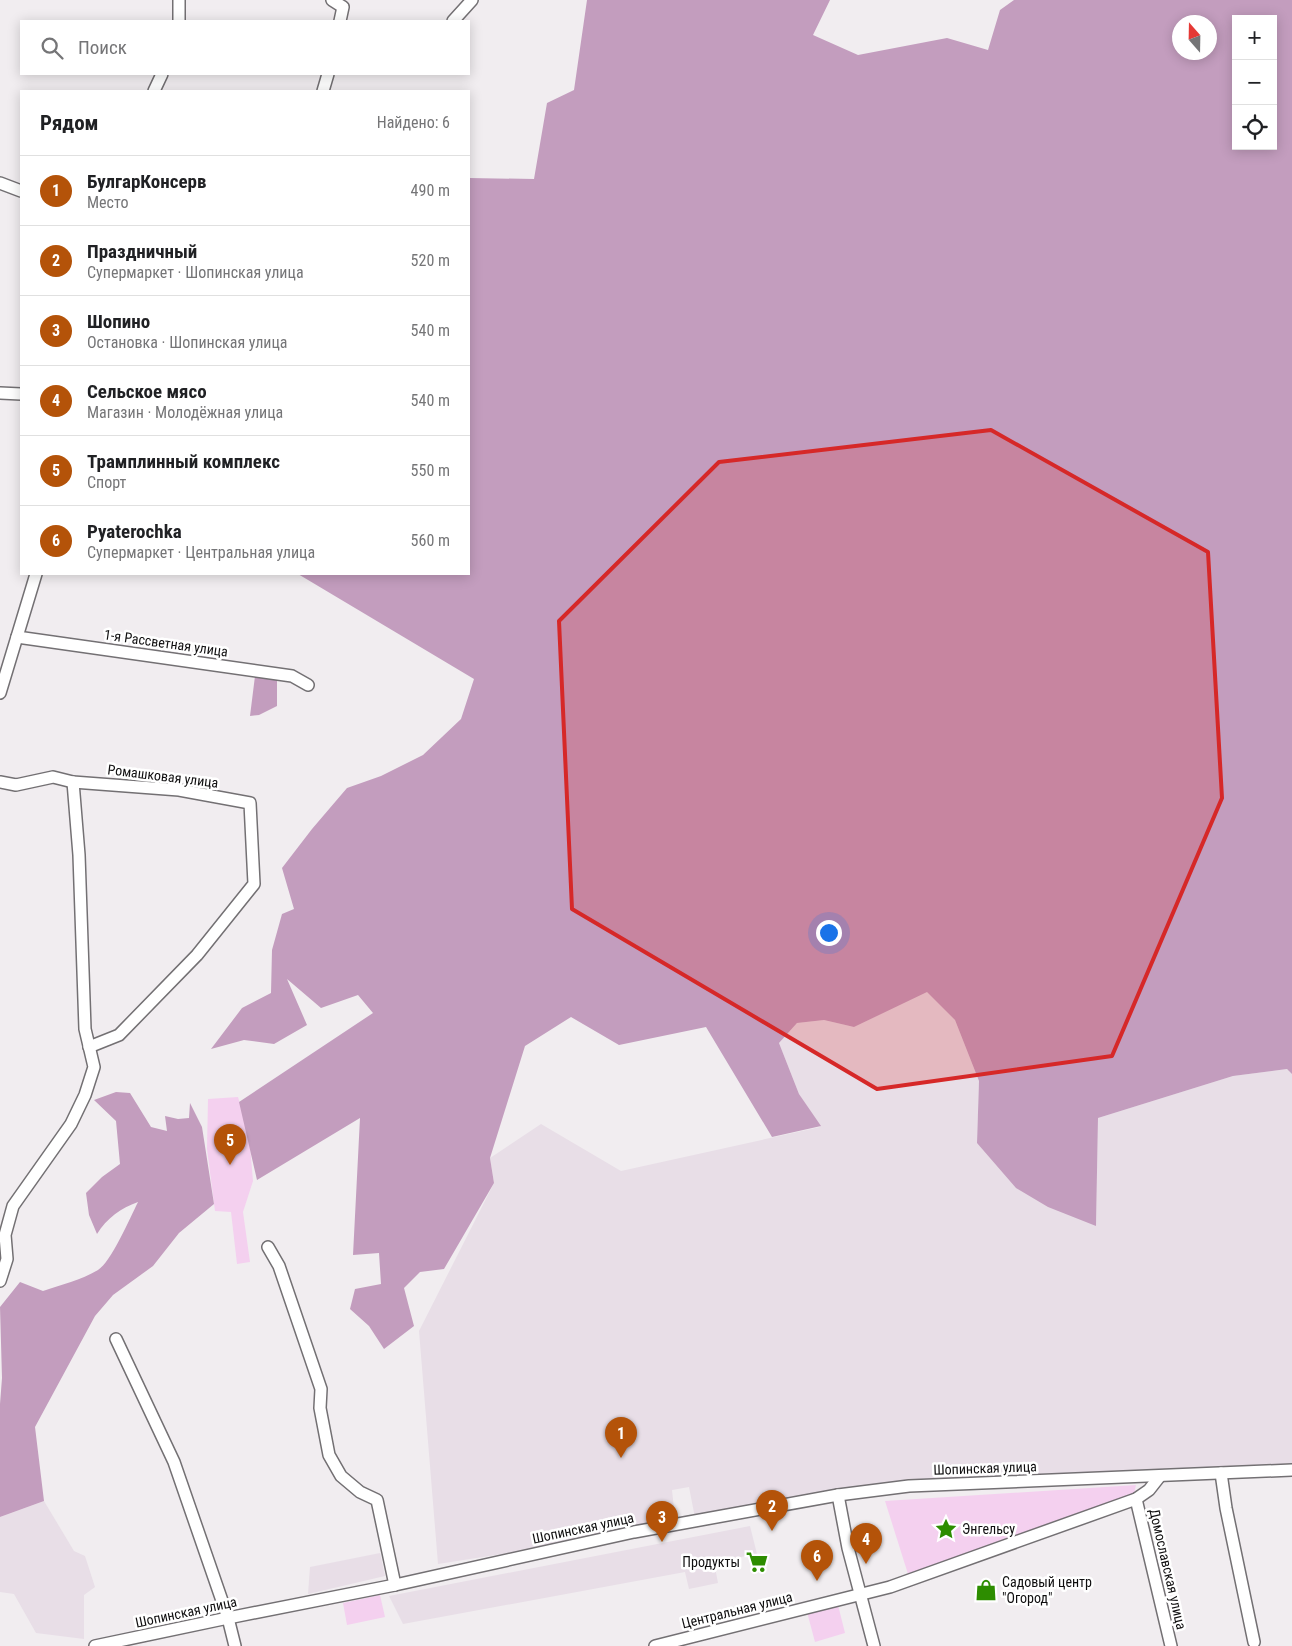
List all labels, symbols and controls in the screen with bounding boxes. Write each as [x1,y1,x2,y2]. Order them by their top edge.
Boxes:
north arrow [1172,15,1217,60]
map controls [1232,15,1277,150]
button: + [1232,15,1277,60]
search box [20,20,470,75]
icon: search [38,34,66,62]
text: Поиск [78,36,127,59]
button: − [1232,60,1277,105]
button: locate [1232,105,1277,150]
text: Рядом [40,111,99,135]
text: Найдено: 6 [377,113,450,132]
text: БулгарКонсерв [87,170,206,193]
text: 1 [52,181,60,200]
text: 490 m [411,181,450,200]
text: Место [87,193,128,212]
text: Праздничный [87,240,197,263]
text: 2 [52,251,60,270]
text: 520 m [411,251,450,270]
text: Супермаркет · Шопинская улица [87,263,304,282]
text: Шопино [87,310,150,333]
text: 3 [52,321,60,340]
text: 540 m [411,321,450,340]
text: Остановка · Шопинская улица [87,333,288,352]
text: Сельское мясо [87,380,207,403]
text: 4 [52,391,60,410]
text: 540 m [411,391,450,410]
text: Магазин · Молодёжная улица [87,403,283,422]
text: Трамплинный комплекс [87,450,280,473]
text: 5 [52,461,60,480]
text: 550 m [411,461,450,480]
text: Спорт [87,473,126,492]
text: Pyaterochka [87,520,182,543]
text: 6 [52,531,60,550]
text: 560 m [411,531,450,550]
text: Супермаркет · Центральная улица [87,543,315,562]
street label: 1-я Рассветная улица [103,626,229,660]
street label: Ромашковая улица [107,761,219,791]
your location [816,920,842,946]
pin: 5 [214,1124,246,1165]
pin: 1 [605,1417,637,1458]
street label: Шопинская улица [933,1458,1037,1478]
pin: 2 [756,1490,788,1531]
pin: 3 [646,1501,678,1542]
street label: Домославская улица [1146,1507,1190,1631]
street label: Шопинская улица [531,1509,635,1547]
place icon: Энгельсу [933,1516,959,1542]
place label: Энгельсу [962,1521,1015,1537]
pin: 4 [850,1523,882,1564]
pin: 6 [801,1540,833,1581]
supermarket icon: Продукты [744,1549,770,1575]
place label: Продукты [682,1554,740,1570]
place label: Садовый центр "Огород" [1002,1574,1092,1606]
shop icon: Садовый центр "Огород" [973,1577,999,1603]
street label: Центральная улица [680,1588,794,1632]
street label: Шопинская улица [134,1593,238,1631]

